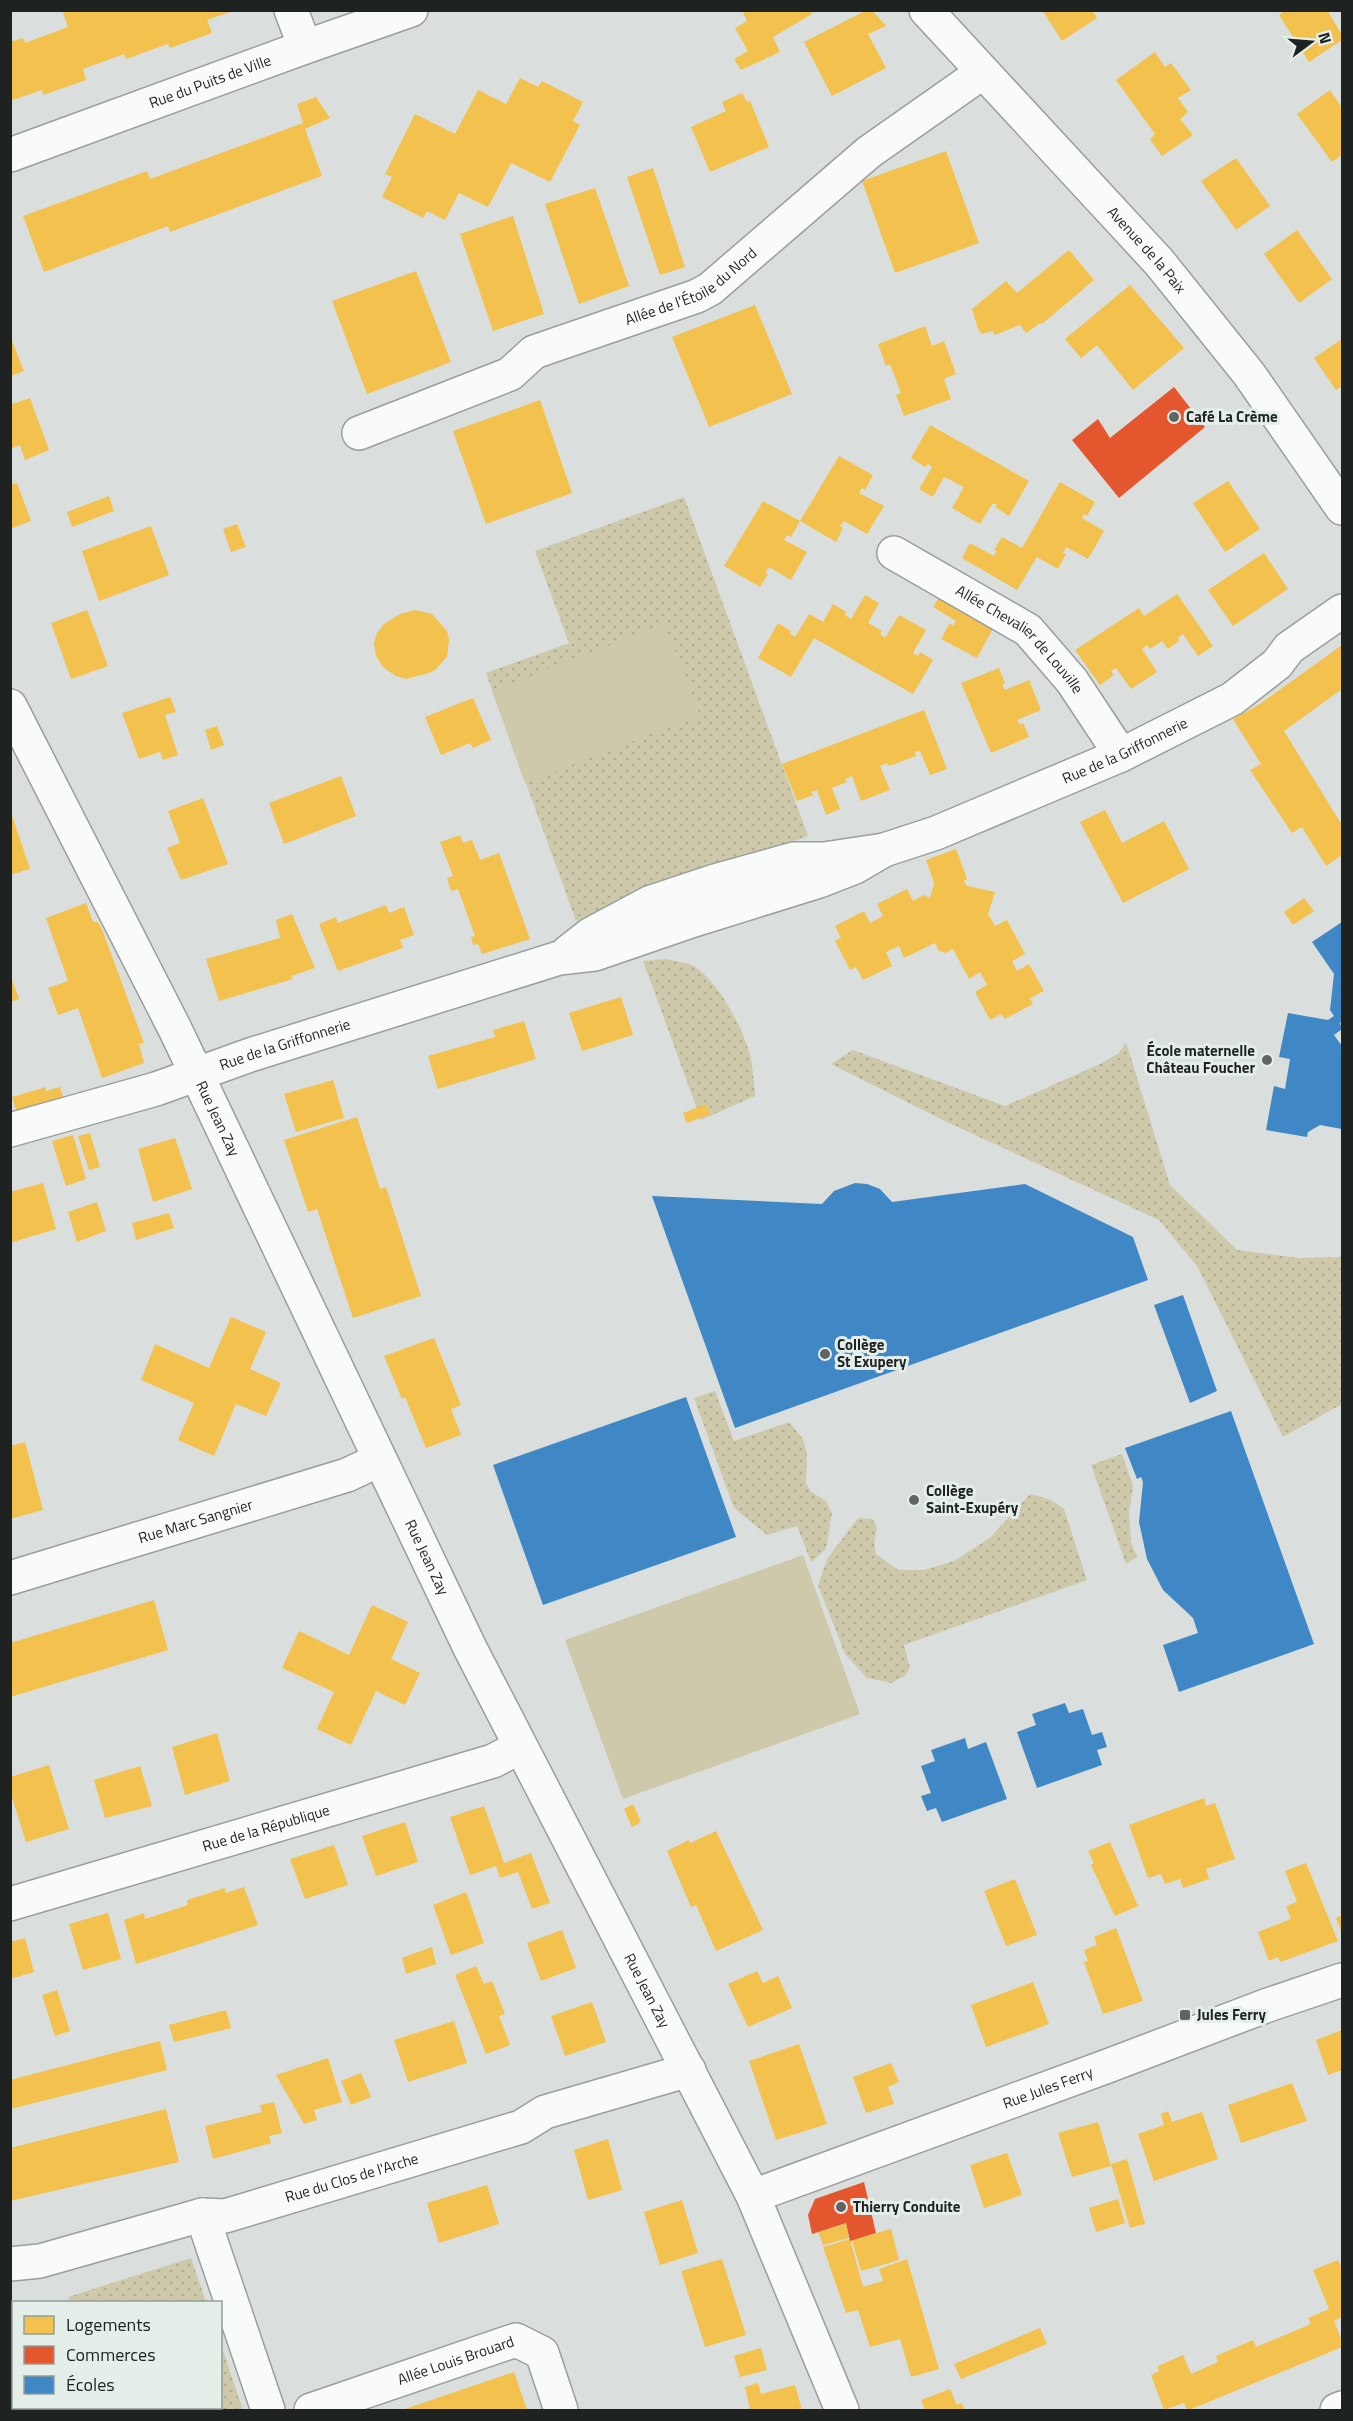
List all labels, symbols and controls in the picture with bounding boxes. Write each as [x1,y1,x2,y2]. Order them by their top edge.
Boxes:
north arrow [1281,12,1341,72]
text: N [1312,29,1338,47]
street label: Rue du Puits de Ville [146,48,274,114]
street label: Avenue de la Paix [1102,201,1192,298]
street label: Allée de l'Étoile du Nord [622,242,762,331]
place label: Café La Crème [1186,405,1278,428]
marker: Café La Crème [1167,410,1181,424]
street label: Allée Chevalier de Louville [952,579,1089,698]
street label: Rue de la Griffonnerie [1058,711,1192,790]
street label: Rue de la Griffonnerie [216,1012,353,1076]
place label: École maternelle Château Foucher [1146,1039,1255,1079]
marker: École maternelle Château Foucher [1260,1053,1274,1067]
street label: Rue Jean Zay [190,1077,246,1160]
place label: Collège St Exupery [837,1333,907,1373]
marker: Collège St Exupery [818,1347,832,1361]
place label: Collège Saint-Exupéry [926,1479,1019,1519]
street label: Rue Marc Sangnier [135,1492,255,1549]
marker: Collège Saint-Exupéry [907,1493,921,1507]
street label: Rue Jean Zay [399,1515,455,1599]
street label: Rue de la République [199,1798,332,1857]
street label: Rue Jean Zay [618,1949,676,2032]
place label: Jules Ferry [1197,2003,1266,2026]
marker: Jules Ferry [1178,2008,1192,2022]
street label: Rue Jules Ferry [999,2060,1096,2115]
street label: Rue du Clos de l'Arche [282,2146,421,2208]
place label: Thierry Conduite [853,2195,961,2218]
marker: Thierry Conduite [834,2200,848,2214]
legend [12,2301,222,2409]
text: Logements [66,2311,151,2338]
street label: Allée Louis Brouard [394,2330,517,2391]
text: Commerces [66,2341,156,2368]
text: Écoles [66,2371,115,2398]

